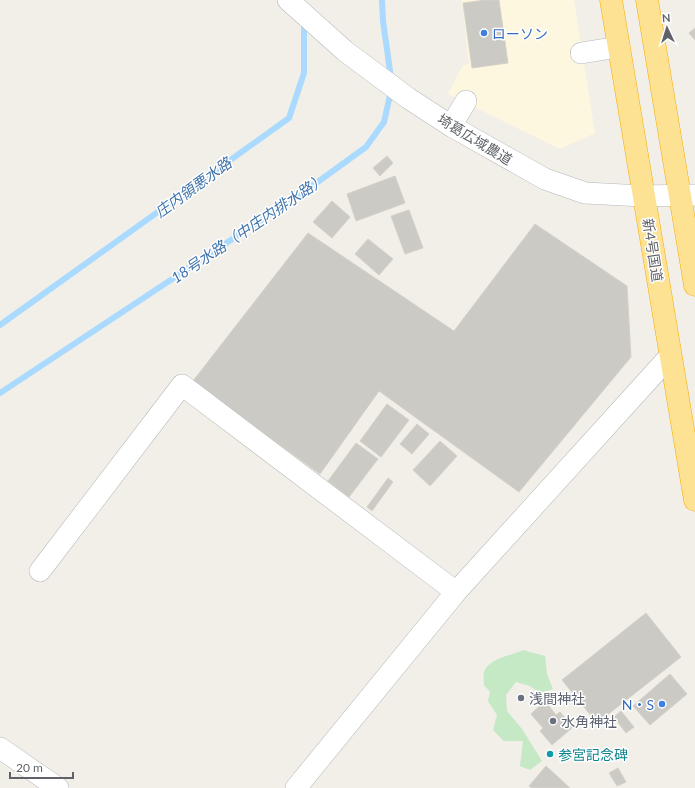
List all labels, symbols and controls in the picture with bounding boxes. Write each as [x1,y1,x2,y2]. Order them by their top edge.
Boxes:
north arrow [647,8,687,48]
text: N [662,11,671,24]
place label: ローソン [492,25,548,42]
marker: ローソン [479,28,489,38]
street label: 埼葛広域農道 [435,110,515,168]
water label: 庄内領悪水路 [151,152,236,221]
water label: 18号水路（中庄内排水路） [167,170,329,286]
street label: 新4号国道 [640,217,666,283]
place label: 浅間神社 [529,690,585,707]
marker: 浅間神社 [516,693,526,703]
place label: N・S [622,696,654,713]
marker: N・S [657,699,667,709]
place label: 水角神社 [561,713,617,730]
marker: 水角神社 [548,716,558,726]
place label: 参宮記念碑 [558,746,628,763]
marker: 参宮記念碑 [545,749,555,759]
scale bar [10,754,73,780]
text: 20 m [16,760,43,775]

